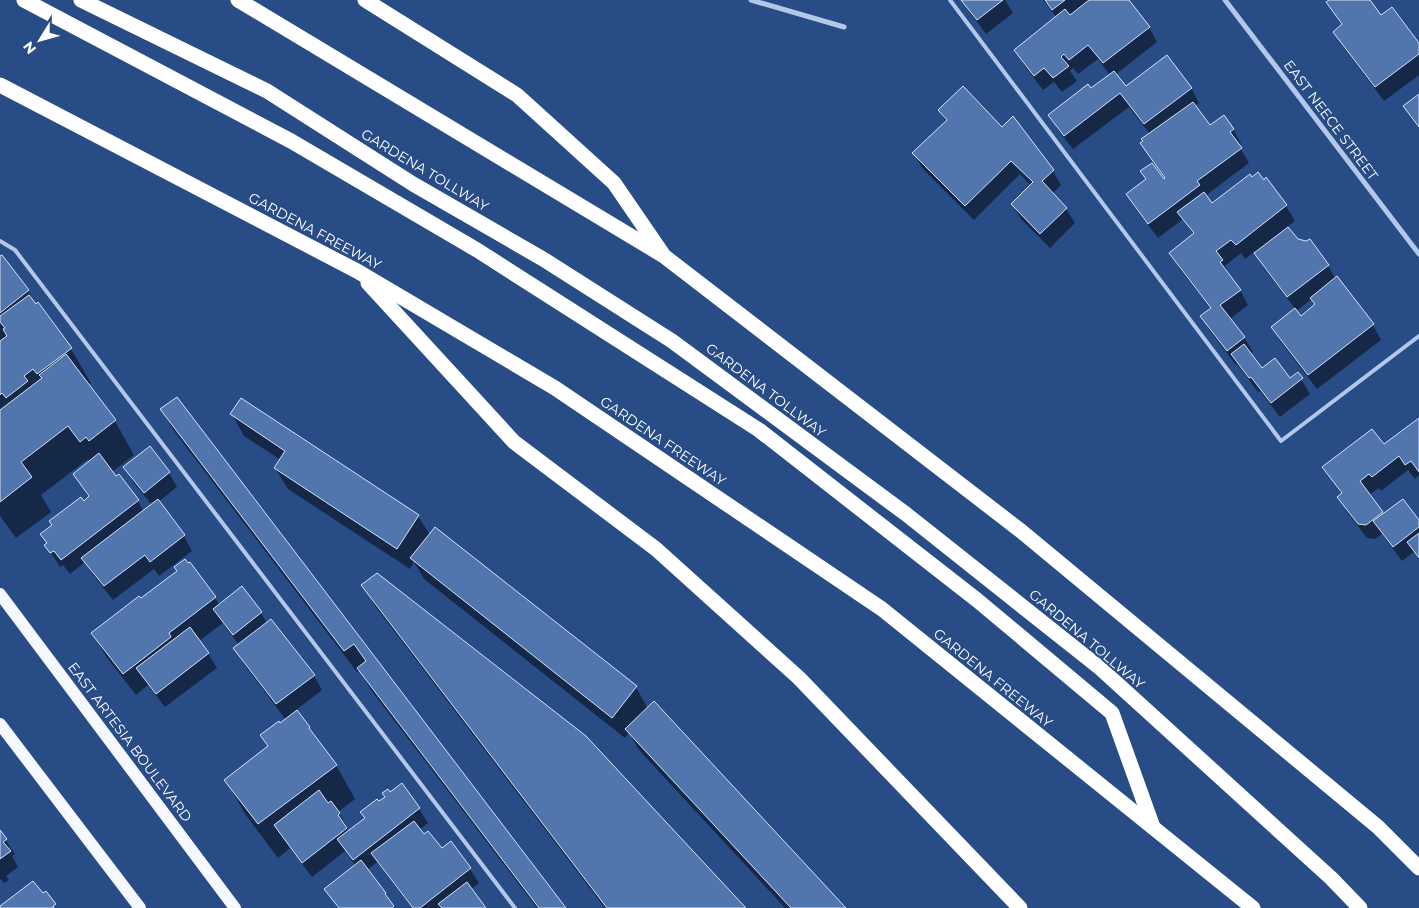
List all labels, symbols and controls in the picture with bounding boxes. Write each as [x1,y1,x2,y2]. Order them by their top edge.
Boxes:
north arrow [15,15,65,65]
text: N [19,38,40,58]
street label: EAST NEECE STREET [1280,56,1382,184]
street label: GARDENA TOLLWAY [358,125,492,215]
street label: GARDENA FREEWAY [245,188,385,274]
street label: GARDENA TOLLWAY [702,339,830,441]
street label: GARDENA FREEWAY [597,392,729,490]
street label: GARDENA TOLLWAY [1025,585,1149,693]
street label: GARDENA FREEWAY [930,624,1056,732]
street label: EAST ARTESIA BOULEVARD [64,659,196,825]

